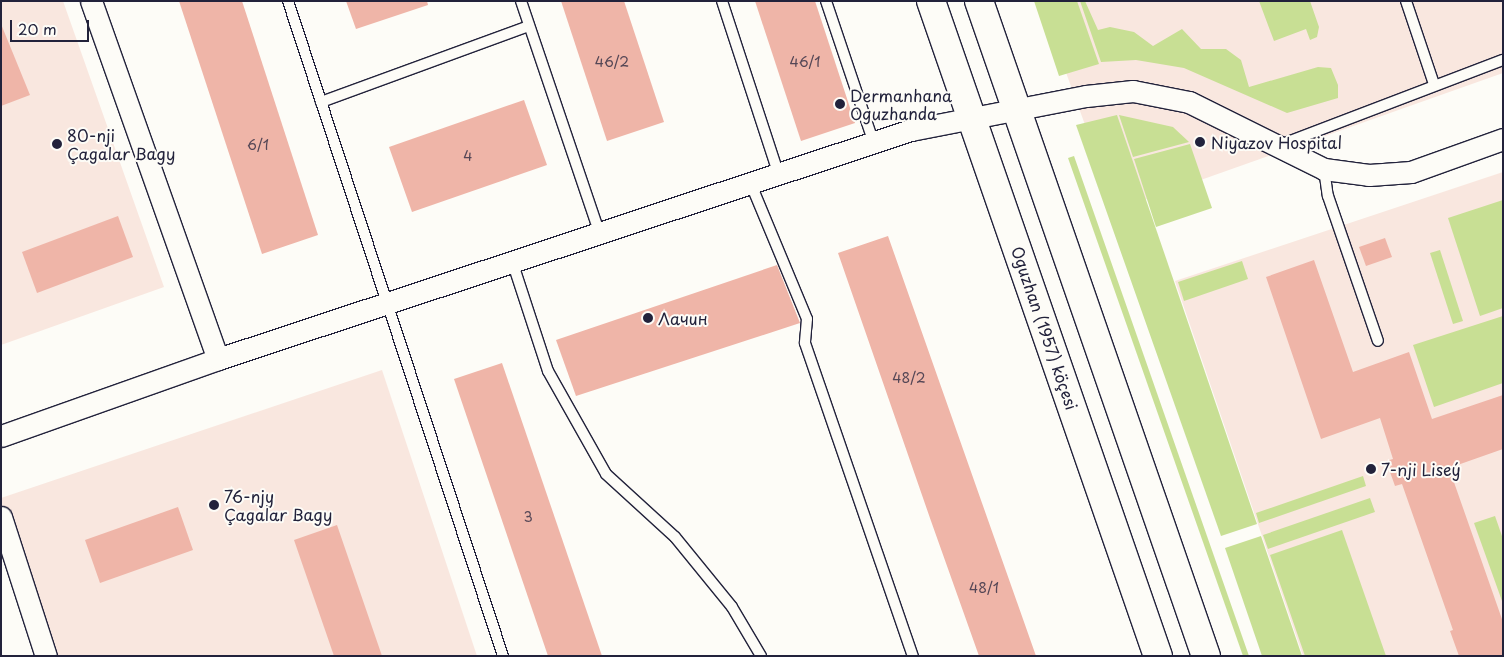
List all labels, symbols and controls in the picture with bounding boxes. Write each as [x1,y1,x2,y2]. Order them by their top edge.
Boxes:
scale bar [12,10,91,42]
text: 20 m [18,17,57,40]
house number: 46/2 [595,54,629,70]
house number: 46/1 [789,54,821,70]
place label: Dermanhana Oguzhanda [850,85,952,123]
marker: Dermanhana Oguzhanda [834,98,846,110]
place label: 80-nji Çagalar Bagy [67,125,175,163]
place label: Niyazov Hospital [1211,132,1342,152]
marker: Niyazov Hospital [1193,135,1207,149]
house number: 6/1 [247,137,269,153]
marker: 80-nji Çagalar Bagy [51,138,63,150]
house number: 4 [463,148,473,164]
street label: Oguzhan (1957) köçesi [1008,244,1082,412]
place label: Лачин [658,308,708,328]
marker: Лачин [642,312,654,324]
house number: 48/2 [892,370,926,386]
place label: 7-nji Liseý [1381,459,1459,479]
marker: 7-nji Liseý [1365,463,1377,475]
place label: 76-njy Çagalar Bagy [224,486,332,524]
marker: 76-njy Çagalar Bagy [208,499,220,511]
house number: 3 [523,509,533,525]
house number: 48/1 [969,580,999,596]

